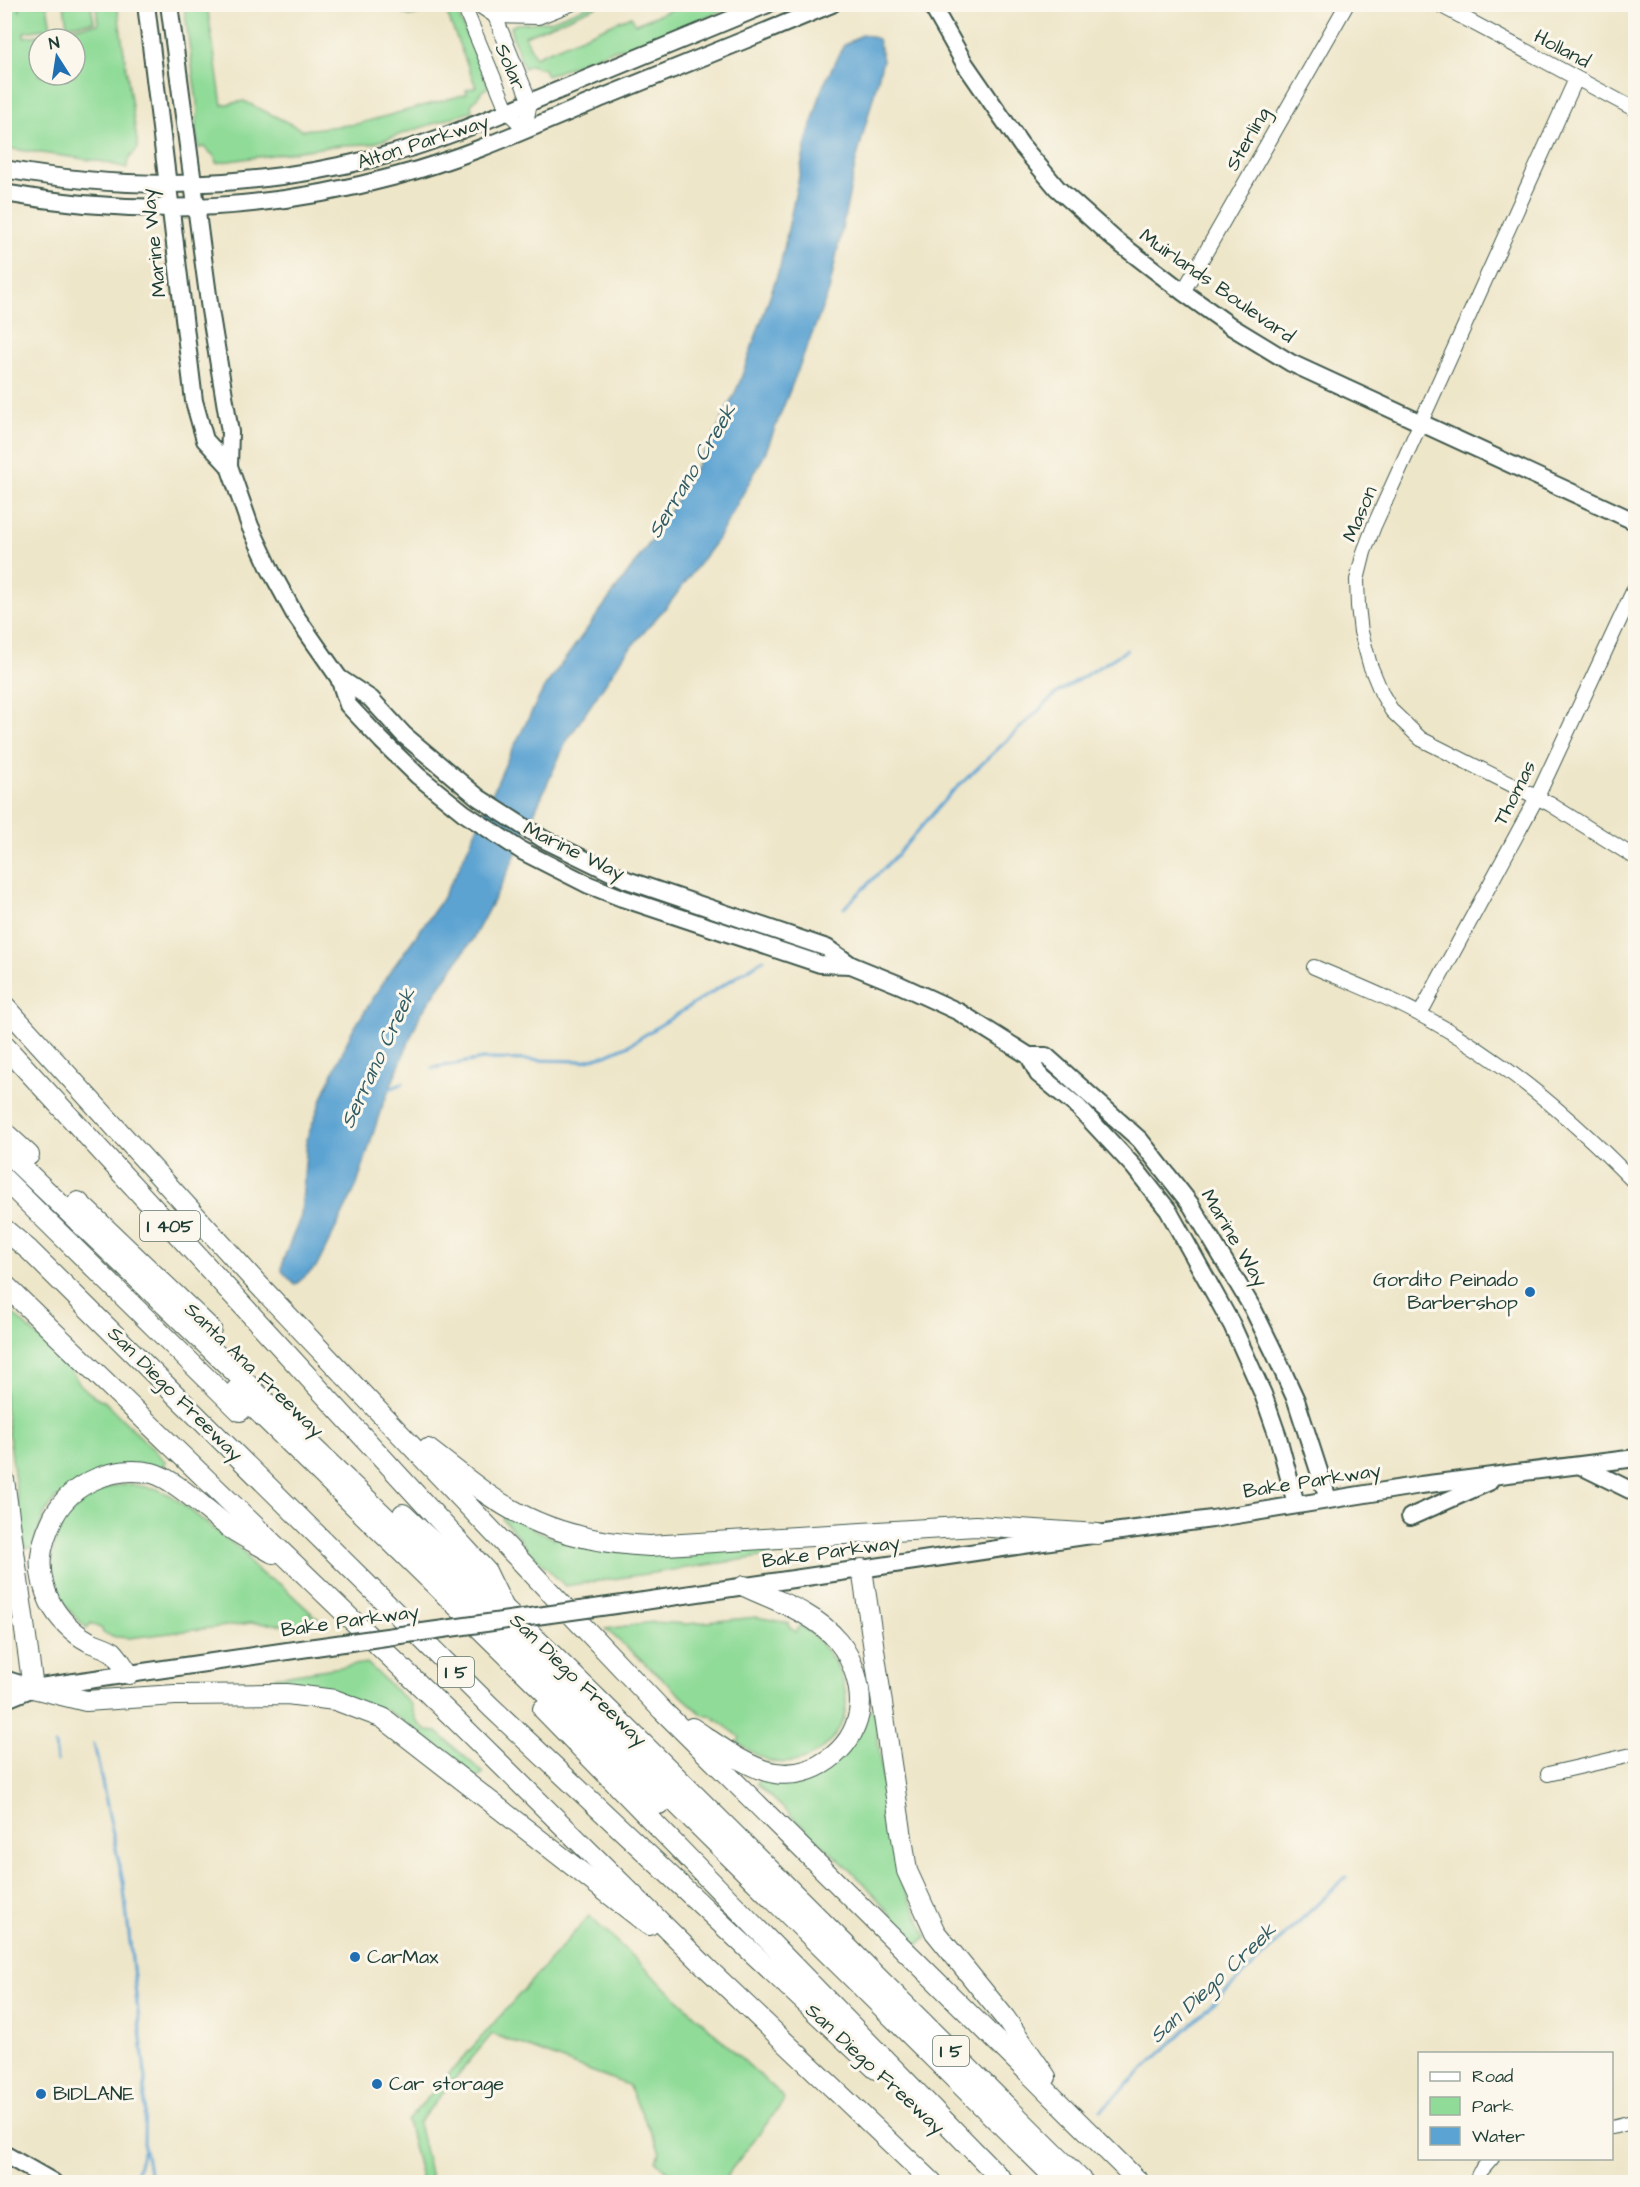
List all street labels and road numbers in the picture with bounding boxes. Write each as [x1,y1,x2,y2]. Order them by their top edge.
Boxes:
street label: Holland [1529,23,1595,75]
street label: Solar [488,39,532,95]
street label: Sterling [1219,102,1278,176]
street label: Alton Parkway [354,108,493,177]
street label: Marine Way [134,187,175,299]
street label: Muirlands Boulevard [1134,222,1300,350]
street label: Mason [1336,482,1384,546]
street label: Thomas [1487,756,1543,830]
street label: Marine Way [518,814,629,889]
street label: Marine Way [1193,1184,1274,1293]
road number: I 405 [140,1211,200,1241]
street label: Santa Ana Freeway [177,1296,330,1445]
street label: San Diego Freeway [100,1320,249,1469]
street label: Bake Parkway [1241,1456,1383,1507]
street label: Bake Parkway [760,1528,902,1577]
street label: Bake Parkway [279,1597,421,1646]
street label: San Diego Freeway [502,1607,653,1754]
road number: I 5 [438,1657,474,1687]
street label: San Diego Freeway [798,1997,951,2142]
road number: I 5 [933,2036,969,2066]

